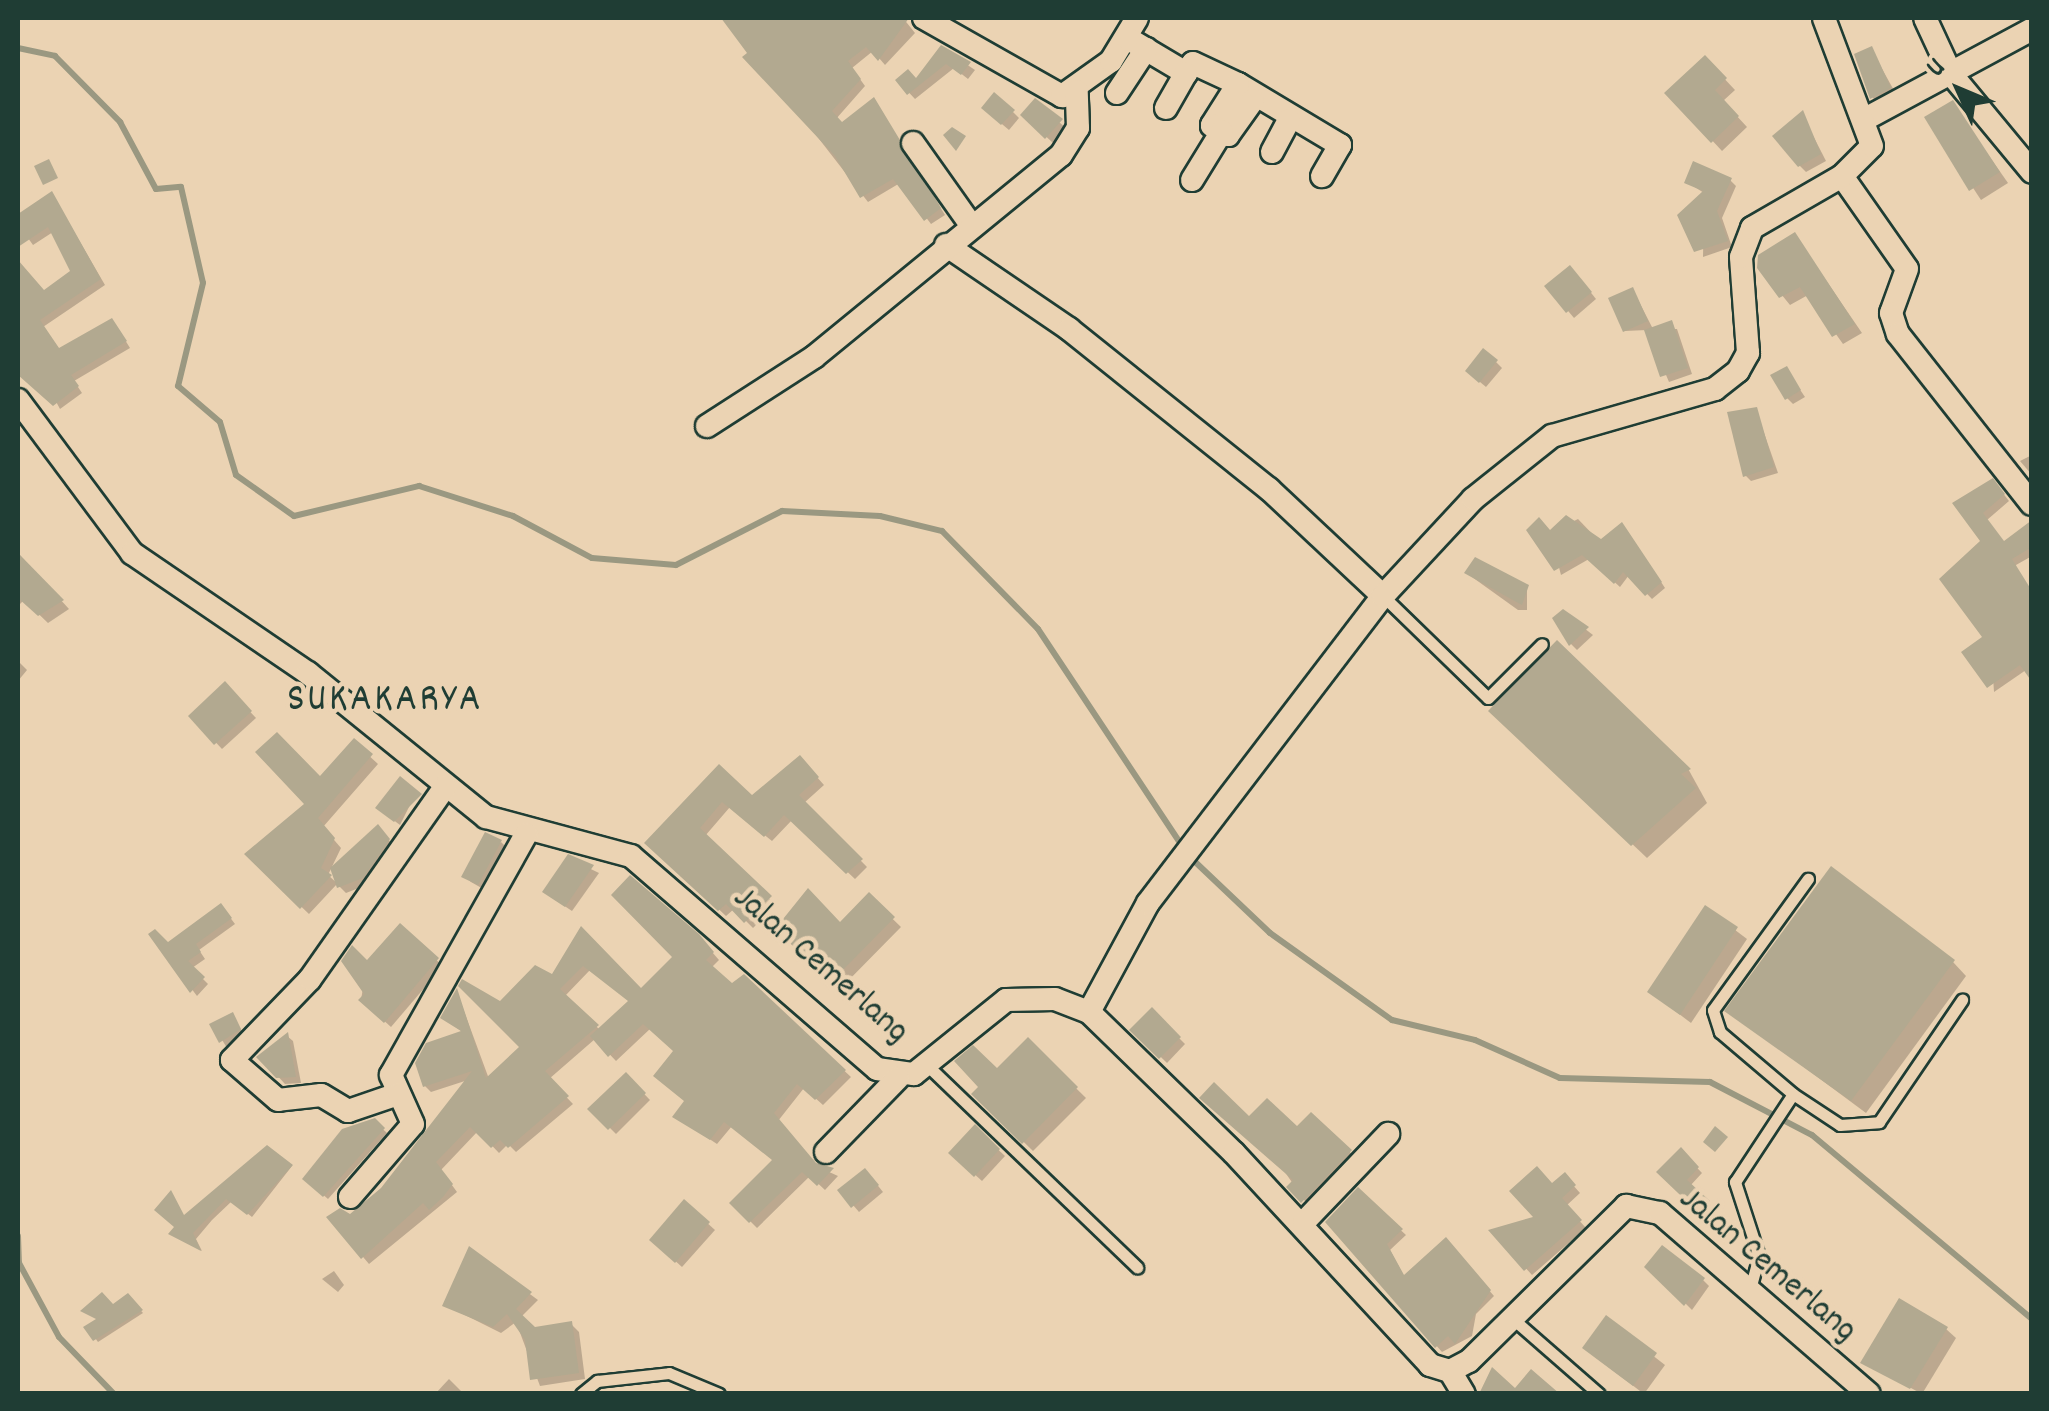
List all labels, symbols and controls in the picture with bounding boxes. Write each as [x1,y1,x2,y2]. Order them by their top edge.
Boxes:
north arrow [1909,40,2009,140]
text: U [1918,50,1956,88]
district label: SUKAKARYA [287,678,483,726]
street label: Jalan Cemerlang [723,878,917,1054]
street label: Jalan Cemerlang [1669,1179,1865,1353]

